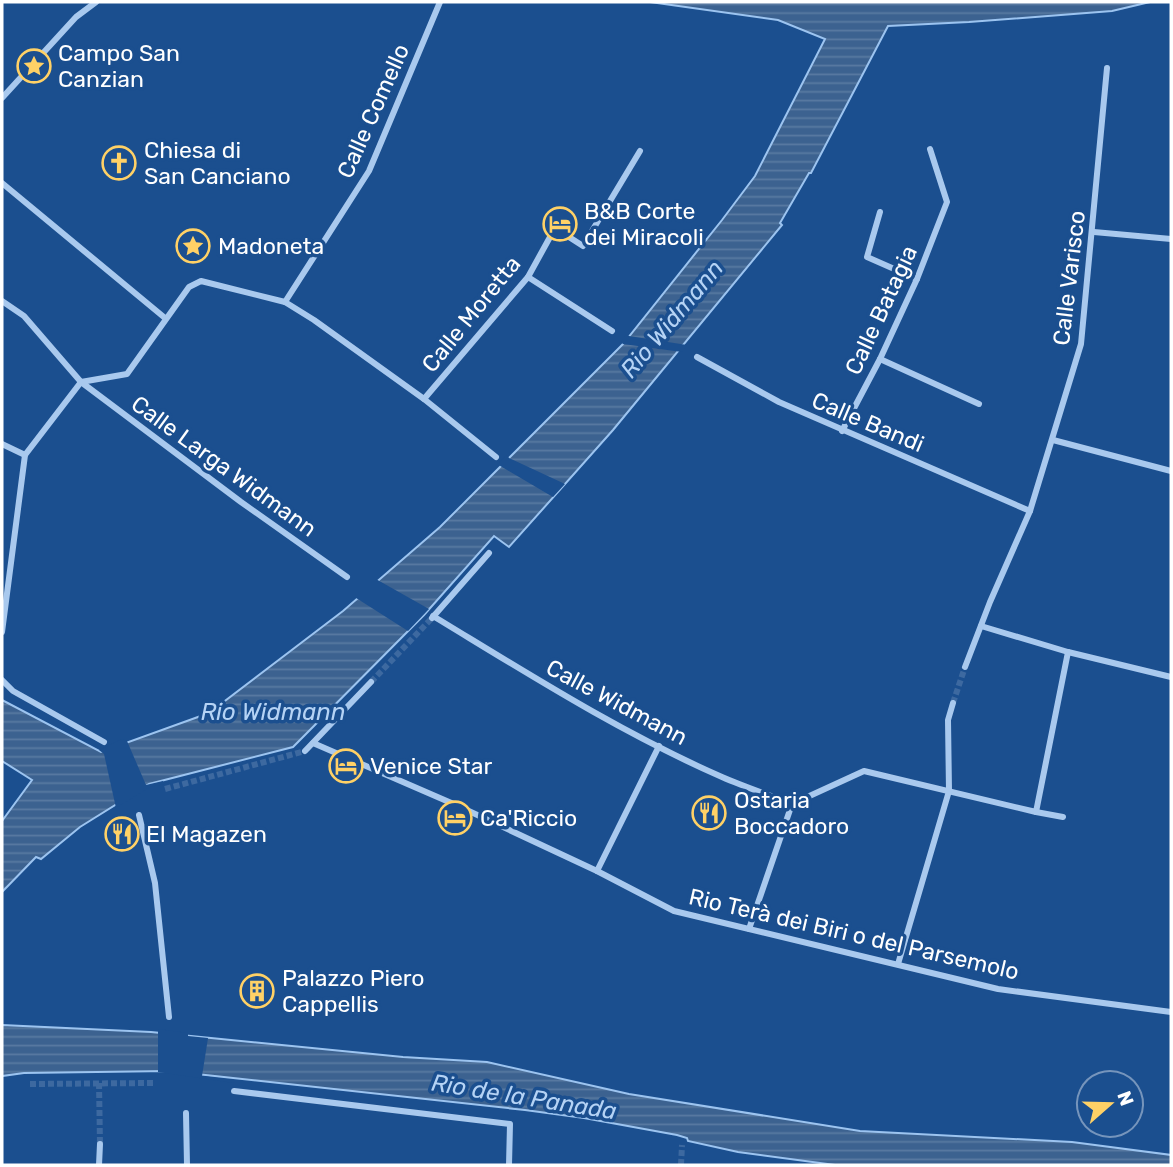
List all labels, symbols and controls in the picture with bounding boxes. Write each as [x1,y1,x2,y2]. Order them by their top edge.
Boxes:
place label: Campo San Canzian [58,39,180,93]
street label: Calle Comello [331,40,415,182]
place icon: Campo San Canzian [15,47,53,85]
place label: Chiesa di San Canciano [144,136,291,190]
church icon: Chiesa di San Canciano [100,144,138,182]
place label: B&B Corte dei Miracoli [584,197,704,251]
hotel icon: B&B Corte dei Miracoli [541,205,579,243]
street label: Calle Varisco [1047,209,1091,347]
place icon: Madoneta [174,227,212,265]
place label: Madoneta [218,232,324,260]
street label: Calle Batagia [839,241,923,379]
street label: Calle Moretta [416,250,526,378]
water label: Rio Widmann [615,255,729,383]
street label: Calle Bandi [808,386,928,458]
street label: Calle Larga Widmann [126,389,322,543]
street label: Calle Widmann [542,653,692,751]
water label: Rio Widmann [201,698,345,726]
hotel icon: Venice Star [327,747,365,785]
place label: Venice Star [370,752,492,780]
place label: Ostaria Boccadoro [734,786,849,840]
restaurant icon: Ostaria Boccadoro [690,794,728,832]
hotel icon: Ca'Riccio [436,799,474,837]
place label: Ca'Riccio [480,804,577,832]
restaurant icon: El Magazen [103,815,141,853]
place label: El Magazen [146,820,267,848]
street label: Rio Terà dei Biri o del Parsemolo [686,882,1022,986]
place label: Palazzo Piero Cappellis [282,964,425,1018]
building icon: Palazzo Piero Cappellis [238,972,276,1010]
water label: Rio de la Panada [429,1069,619,1125]
north arrow [1075,1069,1145,1139]
text: N [1112,1088,1139,1109]

